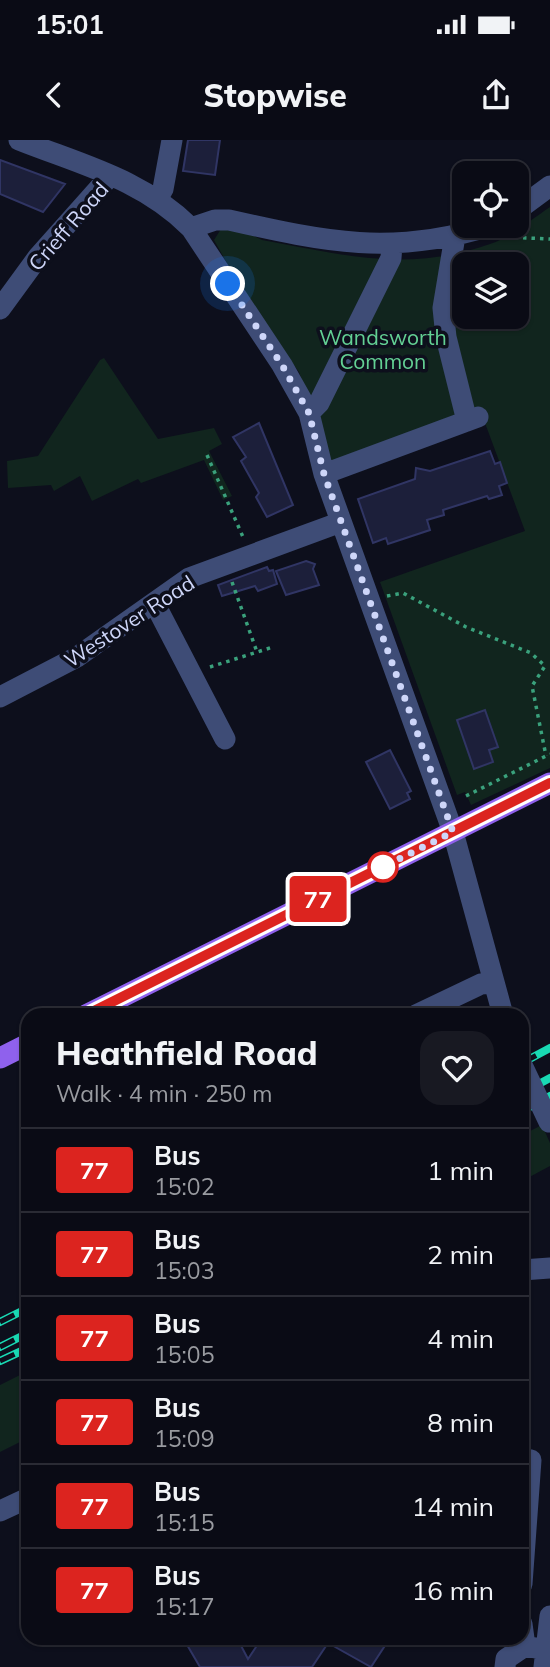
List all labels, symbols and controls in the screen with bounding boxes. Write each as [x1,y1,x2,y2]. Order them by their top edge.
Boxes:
text: 15:01 [35,8,104,41]
text: Stopwise [203,75,347,115]
icon: back [35,76,73,114]
icon: share [477,76,515,114]
map controls [452,161,529,329]
button: locate [452,161,529,238]
street label: Crieff Road [22,176,114,276]
button: layers [452,252,529,329]
your location [210,266,245,301]
park label: Wandsworth Common [319,324,447,374]
street label: Westover Road [59,569,199,673]
unlabelled marker [368,852,398,882]
line badge: 77 [286,876,350,922]
text: 77 [304,884,332,914]
button: heart [420,1031,494,1105]
text: Heathfield Road [56,1032,318,1073]
text: Walk · 4 min · 250 m [56,1079,273,1108]
text: Bus [154,1139,200,1172]
text: 1 min [427,1154,494,1187]
text: 77 [80,1155,109,1185]
text: 15:02 [154,1172,214,1201]
text: Bus [154,1223,200,1256]
text: 2 min [427,1238,494,1271]
text: 77 [80,1239,109,1269]
text: 15:03 [154,1256,214,1285]
text: Bus [154,1307,200,1340]
text: 4 min [427,1322,494,1355]
text: 77 [80,1323,109,1353]
text: 15:05 [154,1340,214,1369]
text: Bus [154,1391,200,1424]
text: 8 min [427,1406,494,1439]
text: 77 [80,1407,109,1437]
text: 15:09 [154,1424,214,1453]
text: Bus [154,1475,200,1508]
text: 14 min [412,1490,494,1523]
text: 77 [80,1491,109,1521]
text: 15:15 [154,1508,214,1537]
text: Bus [154,1559,200,1592]
text: 16 min [412,1574,494,1607]
text: 77 [80,1575,109,1605]
text: 15:17 [154,1592,214,1621]

